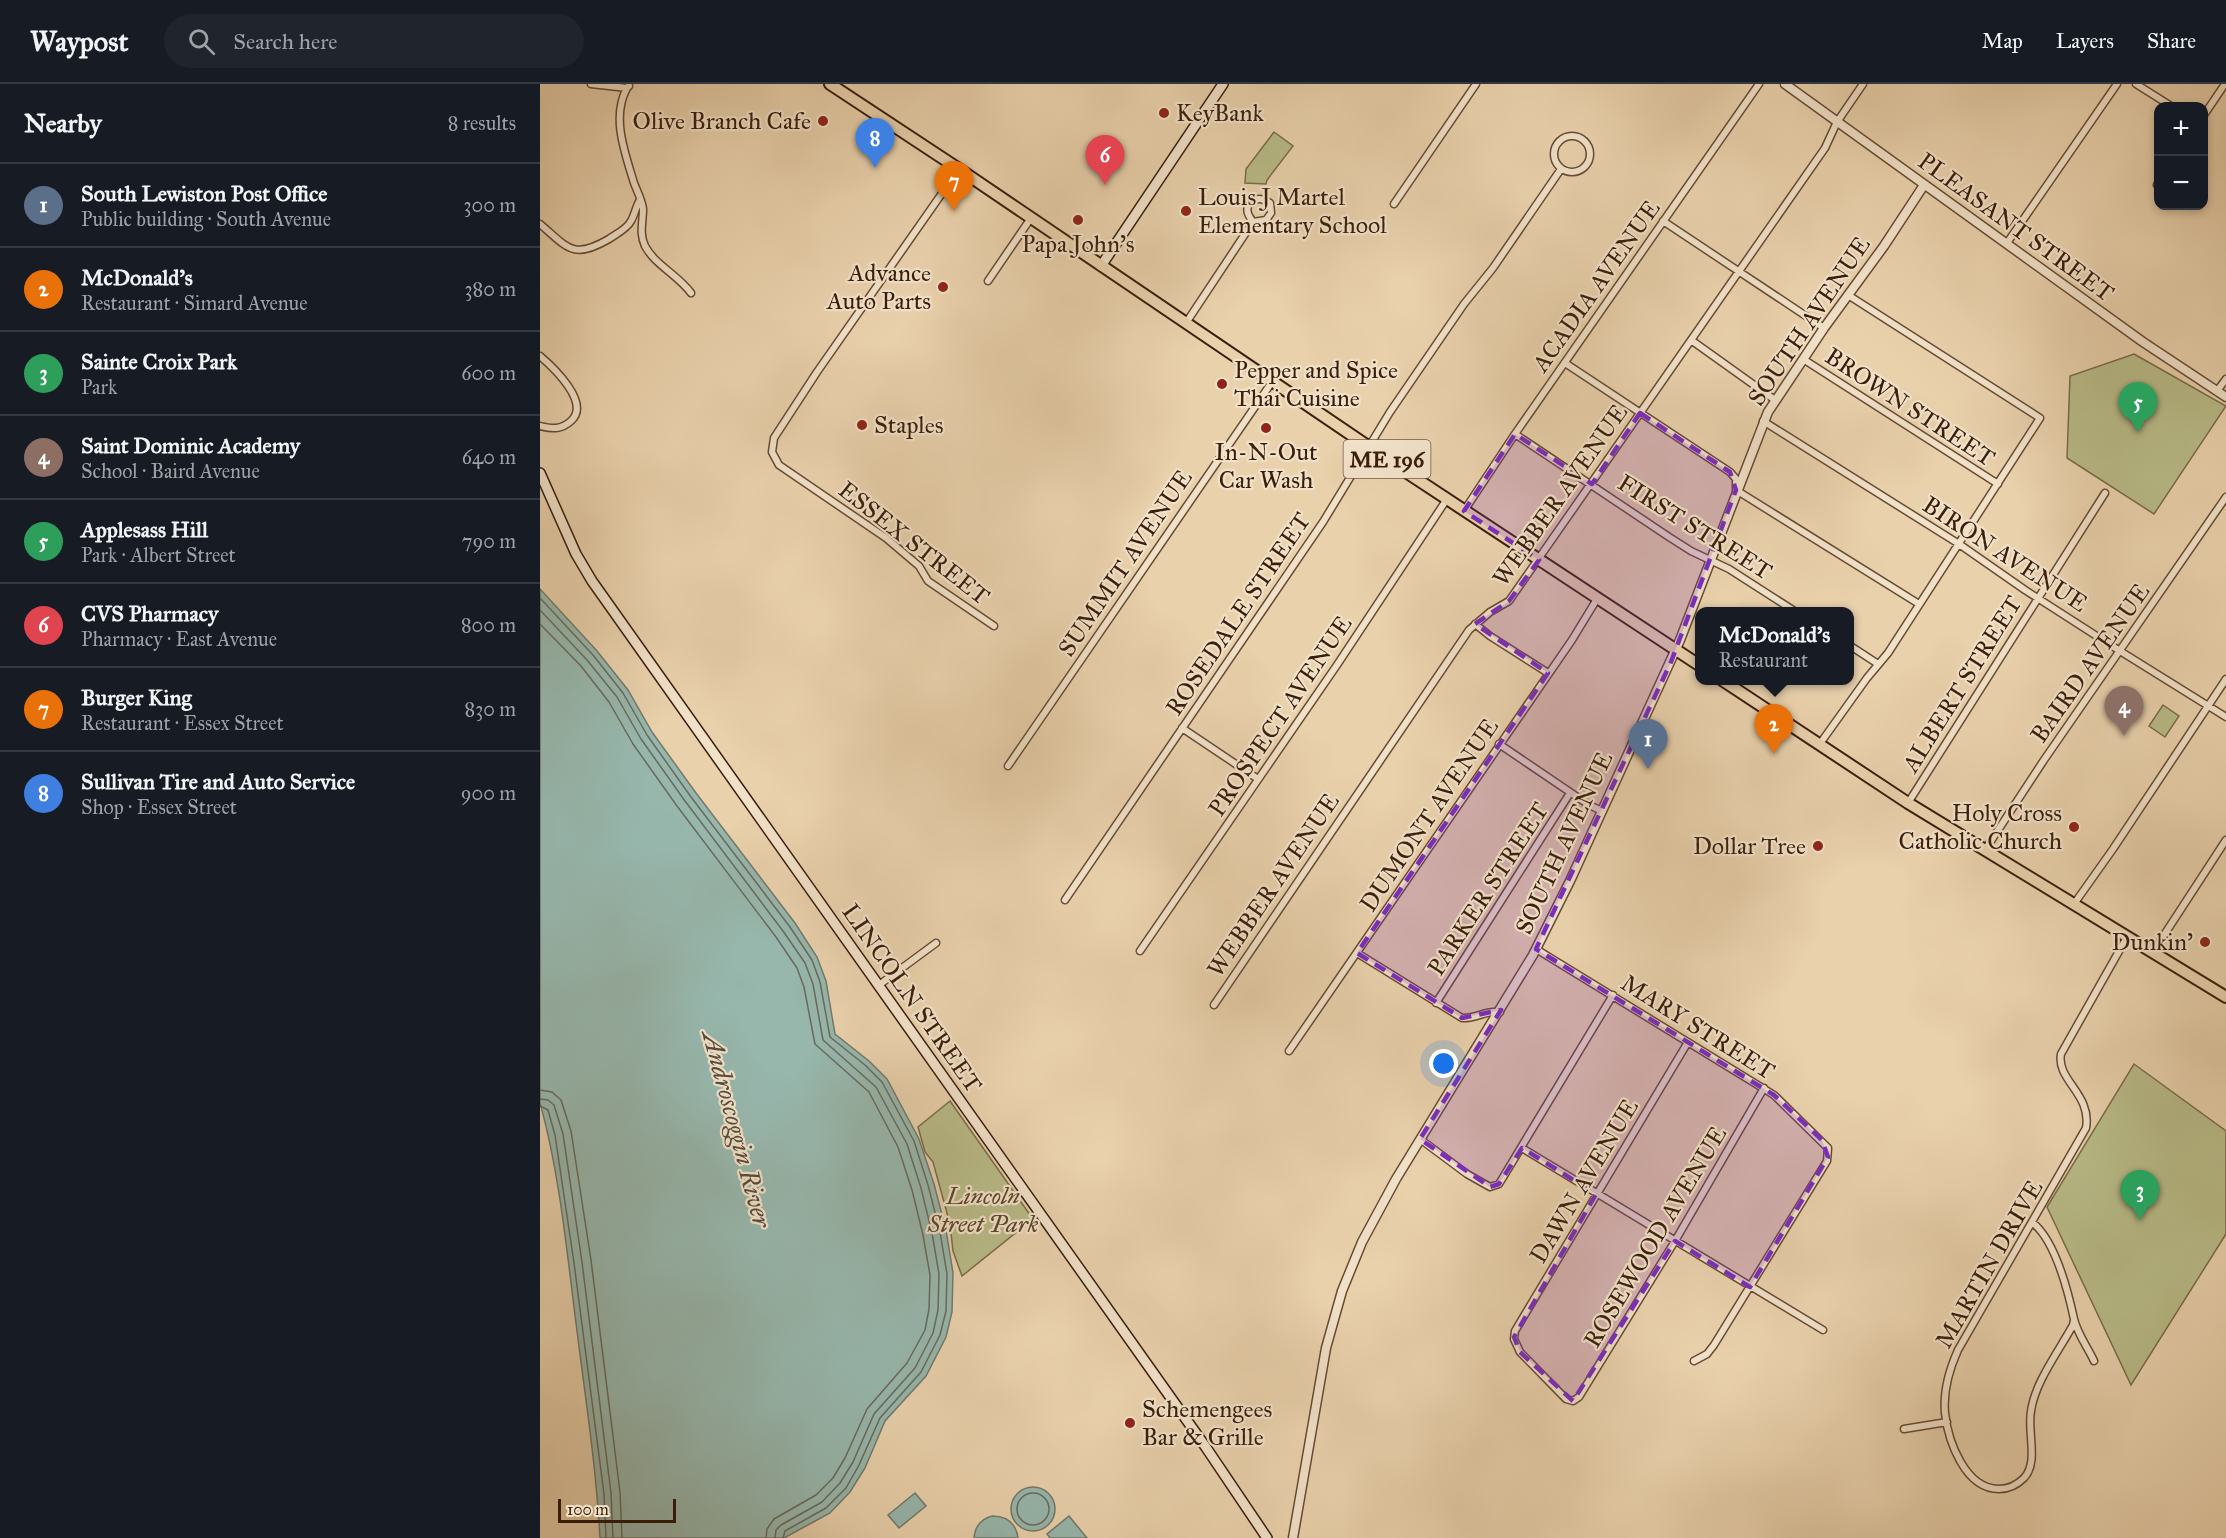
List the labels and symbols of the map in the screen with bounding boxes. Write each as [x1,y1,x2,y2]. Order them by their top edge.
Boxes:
place label: KeyBank [1176,98,1264,128]
place label: Olive Branch Cafe [633,106,811,136]
marker: KeyBank [1157,106,1171,120]
marker: Olive Branch Cafe [816,114,830,128]
pin: 8 [856,118,894,168]
pin: 6 [1086,135,1124,185]
street label: PLEASANT STREET [1912,146,2120,308]
pin: 7 [934,162,974,211]
place label: Louis J Martel Elementary School [1198,182,1387,240]
street label: ACADIA AVENUE [1525,194,1667,379]
marker: Louis J Martel Elementary School [1179,204,1193,218]
marker: Papa John's [1071,213,1085,227]
place label: Papa John's [1022,229,1134,259]
street label: SOUTH AVENUE [1741,231,1877,411]
place label: Advance Auto Parts [826,258,931,316]
marker: Advance Auto Parts [936,280,950,294]
street label: BROWN STREET [1820,341,2000,473]
place label: Pepper and Spice Thai Cuisine [1234,355,1398,413]
marker: Pepper and Spice Thai Cuisine [1215,377,1229,391]
pin: 5 [2118,382,2158,432]
street label: WEBBER AVENUE [1486,398,1634,592]
place label: Staples [874,410,943,440]
marker: Staples [855,418,869,432]
marker: In-N-Out Car Wash [1259,421,1273,435]
place label: In-N-Out Car Wash [1215,437,1318,495]
road number: ME 196 [1344,440,1430,478]
street label: SUMMIT AVENUE [1051,464,1199,662]
street label: FIRST STREET [1612,468,1778,586]
street label: ESSEX STREET [832,475,996,611]
street label: BIRON AVENUE [1917,490,2093,618]
street label: ROSEDALE STREET [1159,507,1317,721]
street label: BAIRD AVENUE [2024,577,2156,749]
street label: ALBERT STREET [1895,590,2028,779]
street label: PROSPECT AVENUE [1202,610,1358,822]
pin: 4 [2104,686,2144,736]
pin: 2 [1754,704,1794,754]
street label: DUMONT AVENUE [1353,713,1505,917]
pin: 1 [1628,720,1668,769]
street label: SOUTH AVENUE [1509,747,1619,939]
street label: WEBBER AVENUE [1200,787,1346,983]
street label: PARKER STREET [1421,797,1555,981]
place label: Holy Cross Catholic Church [1899,798,2062,856]
marker: Holy Cross Catholic Church [2067,820,2081,834]
place label: Dollar Tree [1693,831,1806,861]
marker: Dollar Tree [1811,839,1825,853]
street label: LINCOLN STREET [836,898,988,1098]
place label: Dunkin' [2112,927,2193,957]
marker: Dunkin' [2198,935,2212,949]
street label: MARY STREET [1616,968,1780,1086]
water label: Androscoggin River [695,1024,779,1232]
your location [1429,1049,1458,1078]
street label: DAWN AVENUE [1523,1093,1645,1269]
street label: ROSEWOOD AVENUE [1577,1121,1733,1353]
pin: 3 [2120,1170,2160,1220]
street label: MARTIN DRIVE [1929,1174,2049,1354]
park label: Lincoln Street Park [927,1181,1039,1239]
place label: Schemengees Bar & Grille [1142,1394,1272,1452]
marker: Schemengees Bar & Grille [1123,1416,1137,1430]
scale bar [558,1496,676,1524]

